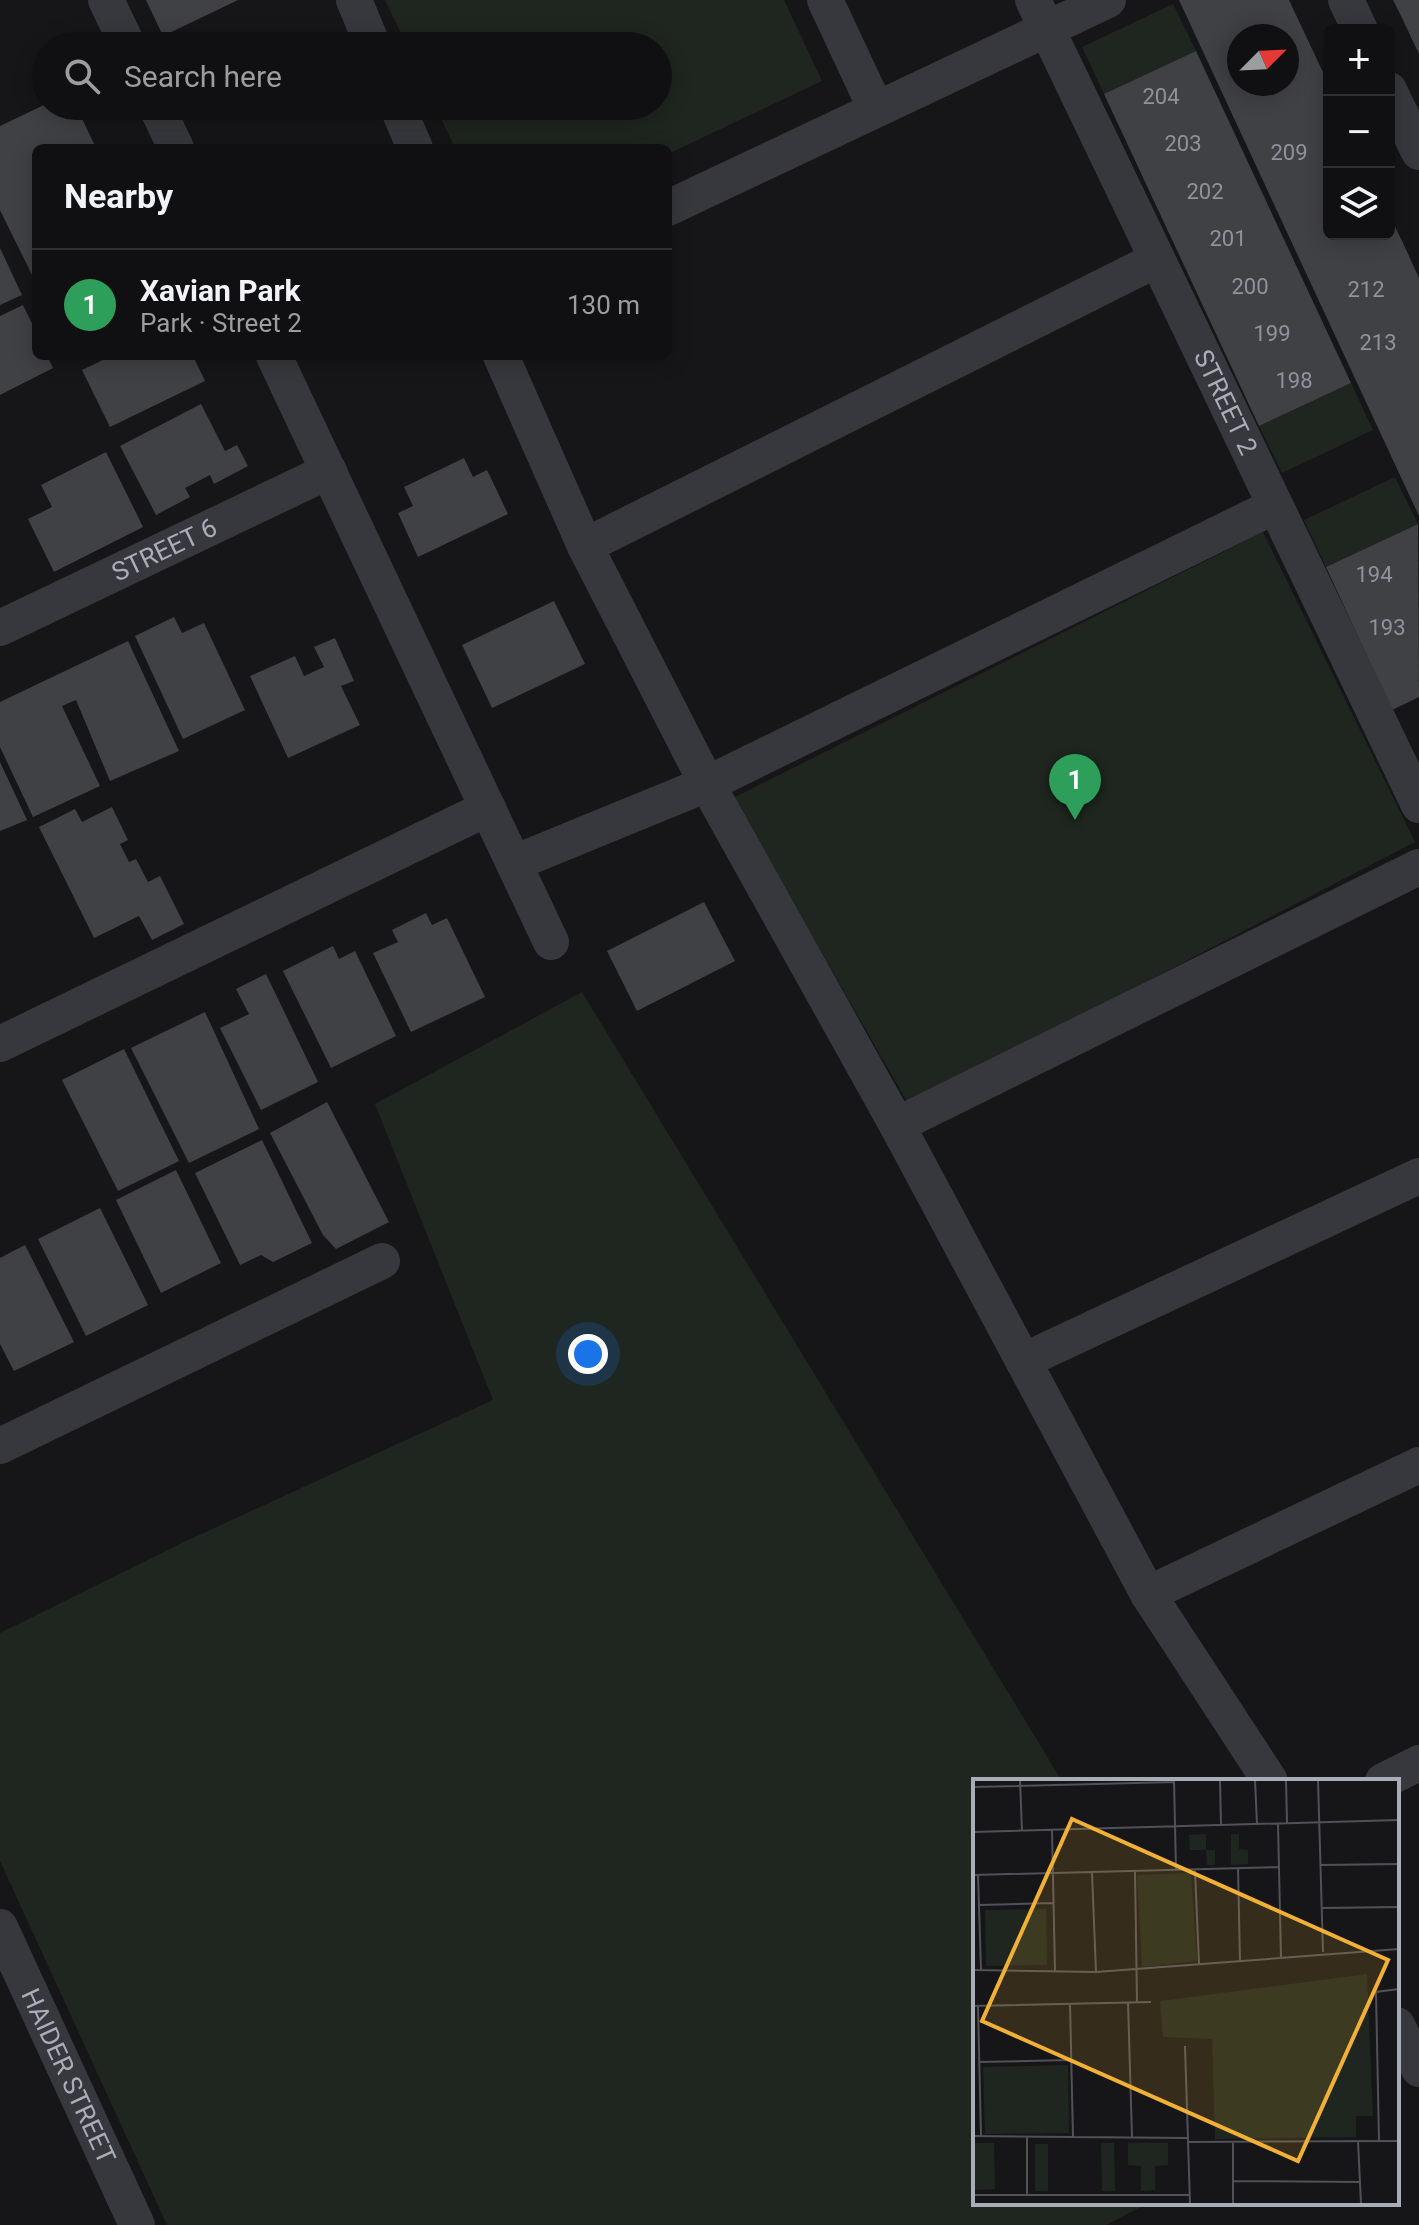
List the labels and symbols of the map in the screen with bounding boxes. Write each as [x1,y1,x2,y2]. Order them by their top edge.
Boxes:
north arrow [1227,24,1299,96]
house number: 204 [1142,84,1180,109]
house number: 203 [1164,131,1202,156]
house number: 209 [1270,140,1308,165]
house number: 202 [1186,179,1224,204]
house number: 201 [1209,226,1247,251]
house number: 200 [1231,274,1269,299]
house number: 212 [1347,277,1385,302]
house number: 199 [1253,321,1291,346]
house number: 213 [1359,330,1397,355]
street label: STREET 2 [1188,345,1264,460]
house number: 198 [1275,368,1313,393]
street label: STREET 6 [107,512,222,587]
house number: 194 [1355,562,1393,587]
house number: 193 [1368,615,1406,640]
pin: 1 [1049,754,1101,820]
your location [568,1334,608,1374]
inset map [973,1779,1399,2205]
street label: HAIDER STREET [15,1984,122,2168]

